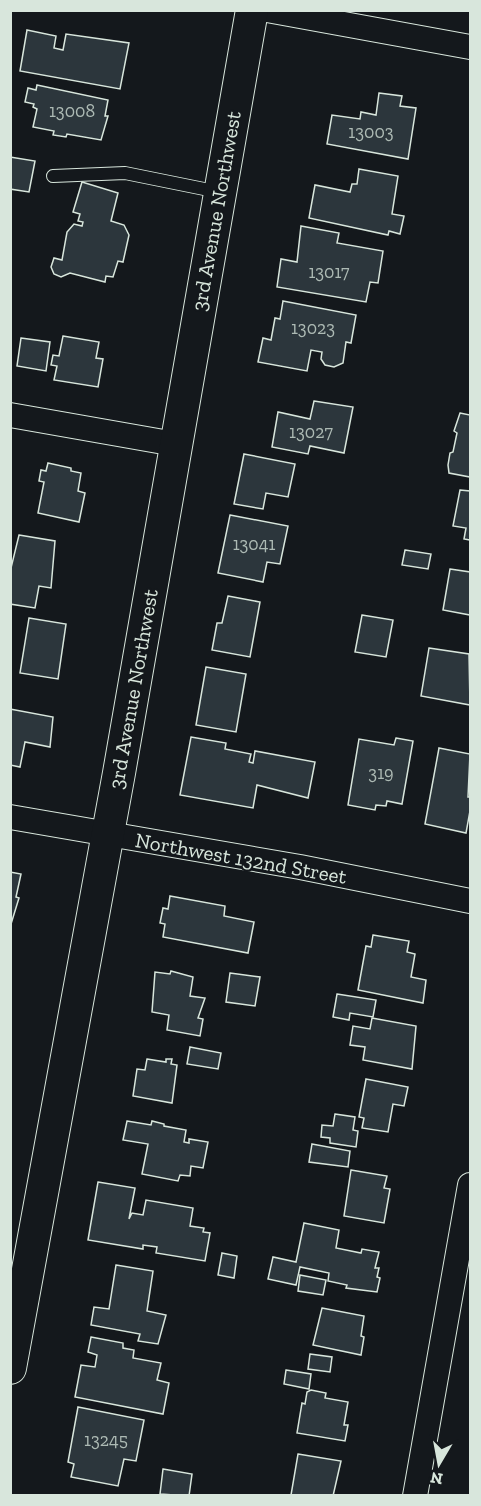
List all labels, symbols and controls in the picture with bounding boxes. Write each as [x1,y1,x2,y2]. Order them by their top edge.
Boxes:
house number: 13008 [49,100,95,122]
street label: 3rd Avenue Northwest [186,109,246,313]
house number: 13003 [348,121,394,143]
house number: 13017 [308,261,350,283]
house number: 13023 [291,317,335,339]
house number: 13027 [289,421,333,443]
house number: 13041 [233,533,275,555]
street label: 3rd Avenue Northwest [103,587,163,791]
house number: 319 [368,762,394,784]
street label: Northwest 132nd Street [133,827,349,889]
house number: 13245 [84,1429,128,1451]
north arrow [409,1434,469,1494]
text: N [429,1468,444,1489]

